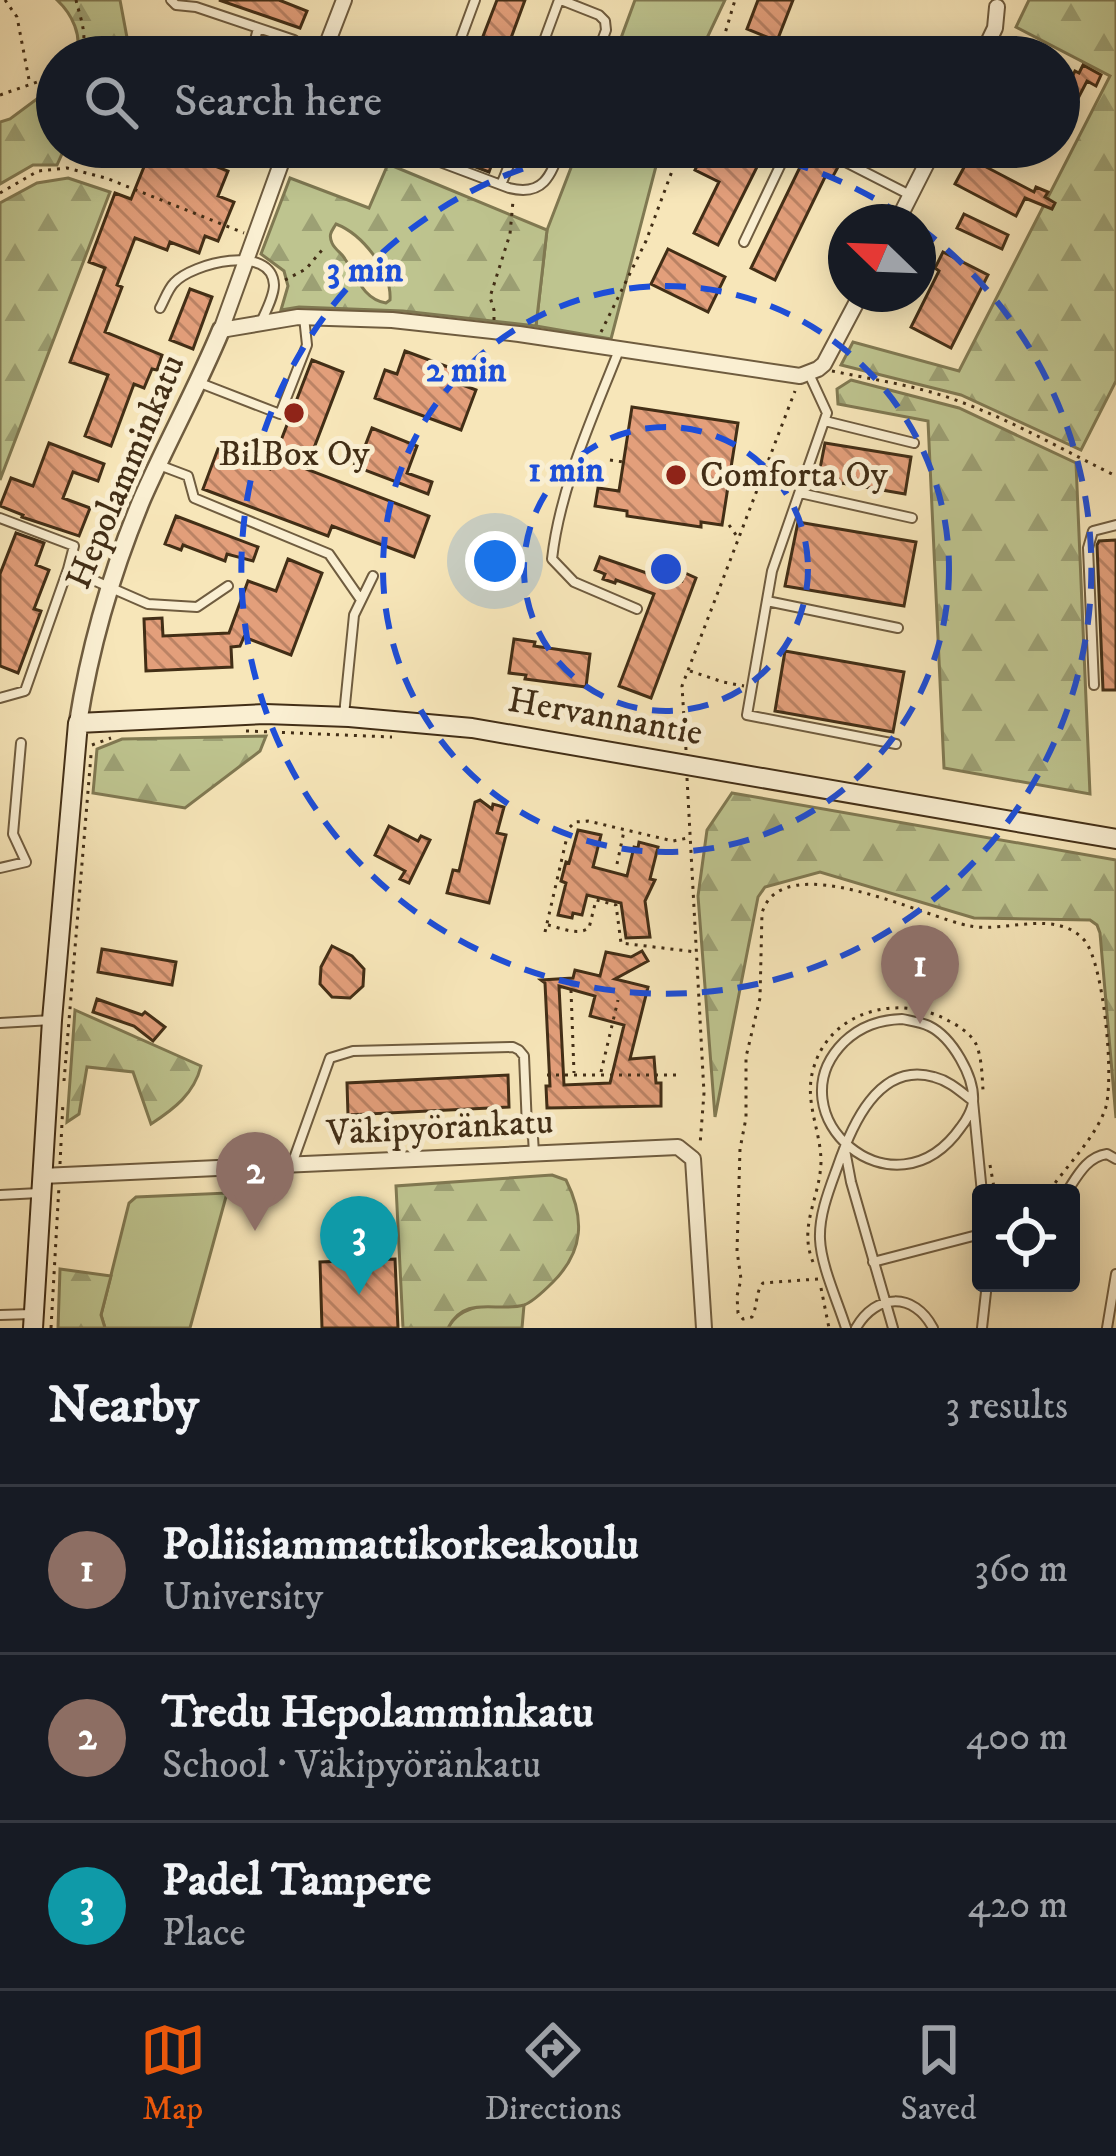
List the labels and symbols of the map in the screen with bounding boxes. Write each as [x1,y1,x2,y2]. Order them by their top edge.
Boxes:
north arrow [828,204,936,312]
text: 3 min [327,248,403,293]
street label: Hepolamminkatu [56,348,196,596]
text: 2 min [426,348,506,393]
marker: BilBox Oy [281,400,307,426]
place label: BilBox Oy [219,432,370,477]
text: 1 min [528,448,604,493]
place label: Comforta Oy [700,453,889,498]
marker: Comforta Oy [663,462,689,488]
your location [465,531,525,591]
centre of rings [645,548,687,590]
street label: Hervannantie [504,678,706,756]
pin: 1 [881,925,959,1024]
street label: Väkipyöränkatu [325,1100,554,1156]
pin: 2 [216,1132,294,1231]
pin: 3 [320,1196,398,1295]

